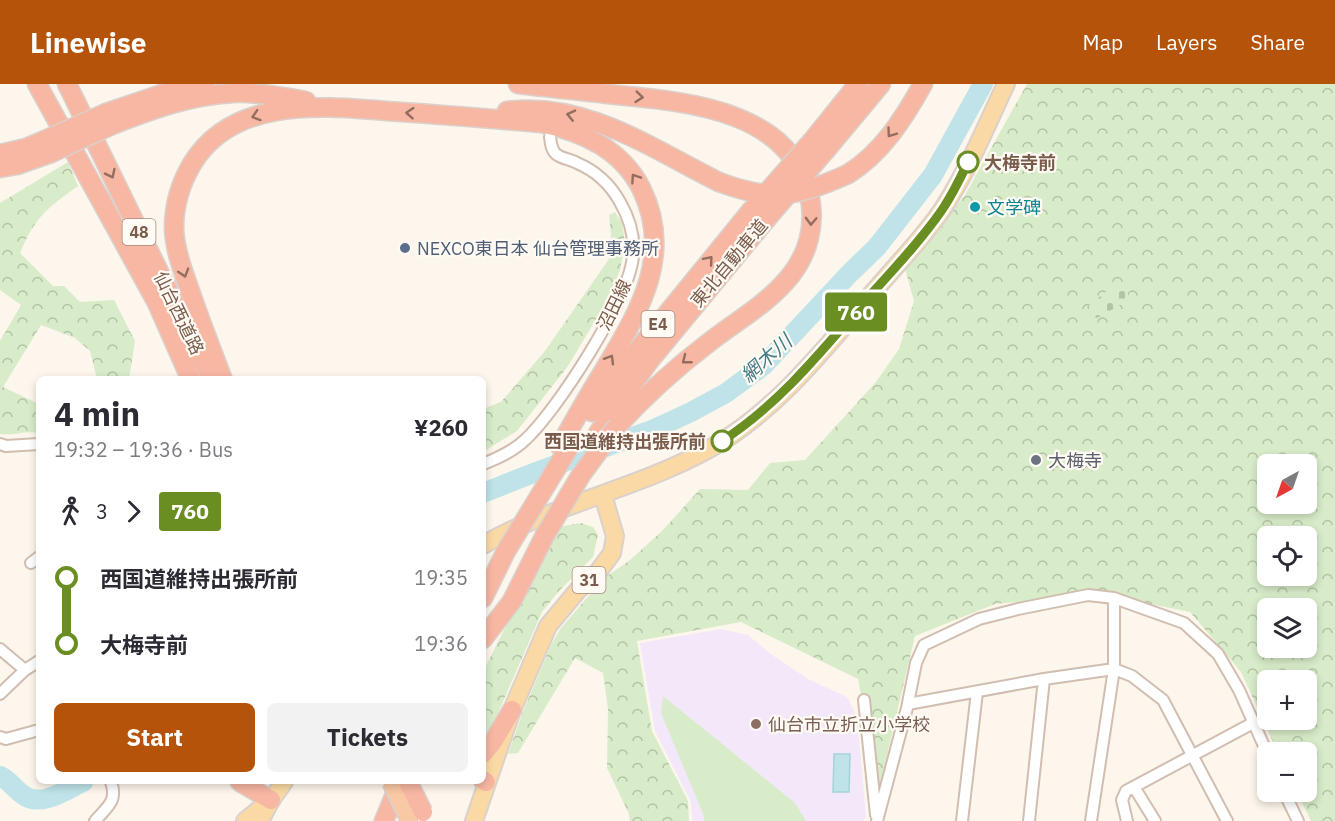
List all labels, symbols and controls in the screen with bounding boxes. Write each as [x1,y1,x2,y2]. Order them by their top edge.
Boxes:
text: Linewise [30,24,147,61]
text: Map [1083,28,1123,56]
text: Layers [1156,28,1218,56]
text: Share [1251,28,1305,56]
one-way arrow [634,90,643,103]
one-way arrow [405,106,414,119]
one-way arrow [251,109,262,121]
one-way arrow [566,109,576,122]
one-way arrow [887,127,898,138]
marker: 大梅寺前 [957,151,979,173]
place label: 大梅寺前 [984,151,1056,174]
one-way arrow [104,168,116,179]
one-way arrow [631,174,642,185]
place label: 文学碑 [987,196,1041,219]
marker: 文学碑 [968,200,982,214]
street label: 東北自動車道 [685,214,773,312]
one-way arrow [805,216,818,225]
road number: 48 [122,219,156,245]
place label: NEXCO東日本 仙台管理事務所 [417,237,659,260]
marker: NEXCO東日本 仙台管理事務所 [398,241,412,255]
one-way arrow [702,256,713,267]
one-way arrow [177,267,189,278]
street label: 仙台西道路 [149,268,209,358]
street label: 沼田線 [592,276,636,334]
line badge: 760 [822,292,890,332]
text: 760 [837,298,875,326]
road number: E4 [642,311,674,337]
water label: 網木川 [735,327,799,388]
one-way arrow [682,353,693,364]
one-way arrow [603,355,615,365]
text: 4 min [54,392,140,435]
text: ¥260 [414,413,468,442]
place label: 西国道維持出張所前 [544,430,706,453]
marker: 西国道維持出張所前 [711,430,733,452]
text: 19:32 – 19:36 · Bus [54,436,233,463]
place label: 大梅寺 [1048,449,1102,472]
marker: 大梅寺 [1029,453,1043,467]
north arrow [1257,454,1317,514]
map controls [1257,454,1317,802]
icon: walk [54,495,87,528]
icon: forward [117,495,150,528]
text: 760 [171,497,209,525]
text: 3 [96,498,108,525]
button: locate [1257,526,1317,586]
text: 西国道維持出張所前 [100,564,298,593]
text: 19:35 [414,564,468,591]
road number: 31 [572,567,606,593]
button: layers [1257,598,1317,658]
text: 大梅寺前 [100,630,188,659]
text: 19:36 [414,630,468,657]
button: + [1257,670,1317,730]
button: Start [54,703,255,772]
button: Tickets [267,703,468,772]
place label: 仙台市立折立小学校 [768,713,930,736]
marker: 仙台市立折立小学校 [749,717,763,731]
button: − [1257,742,1317,802]

